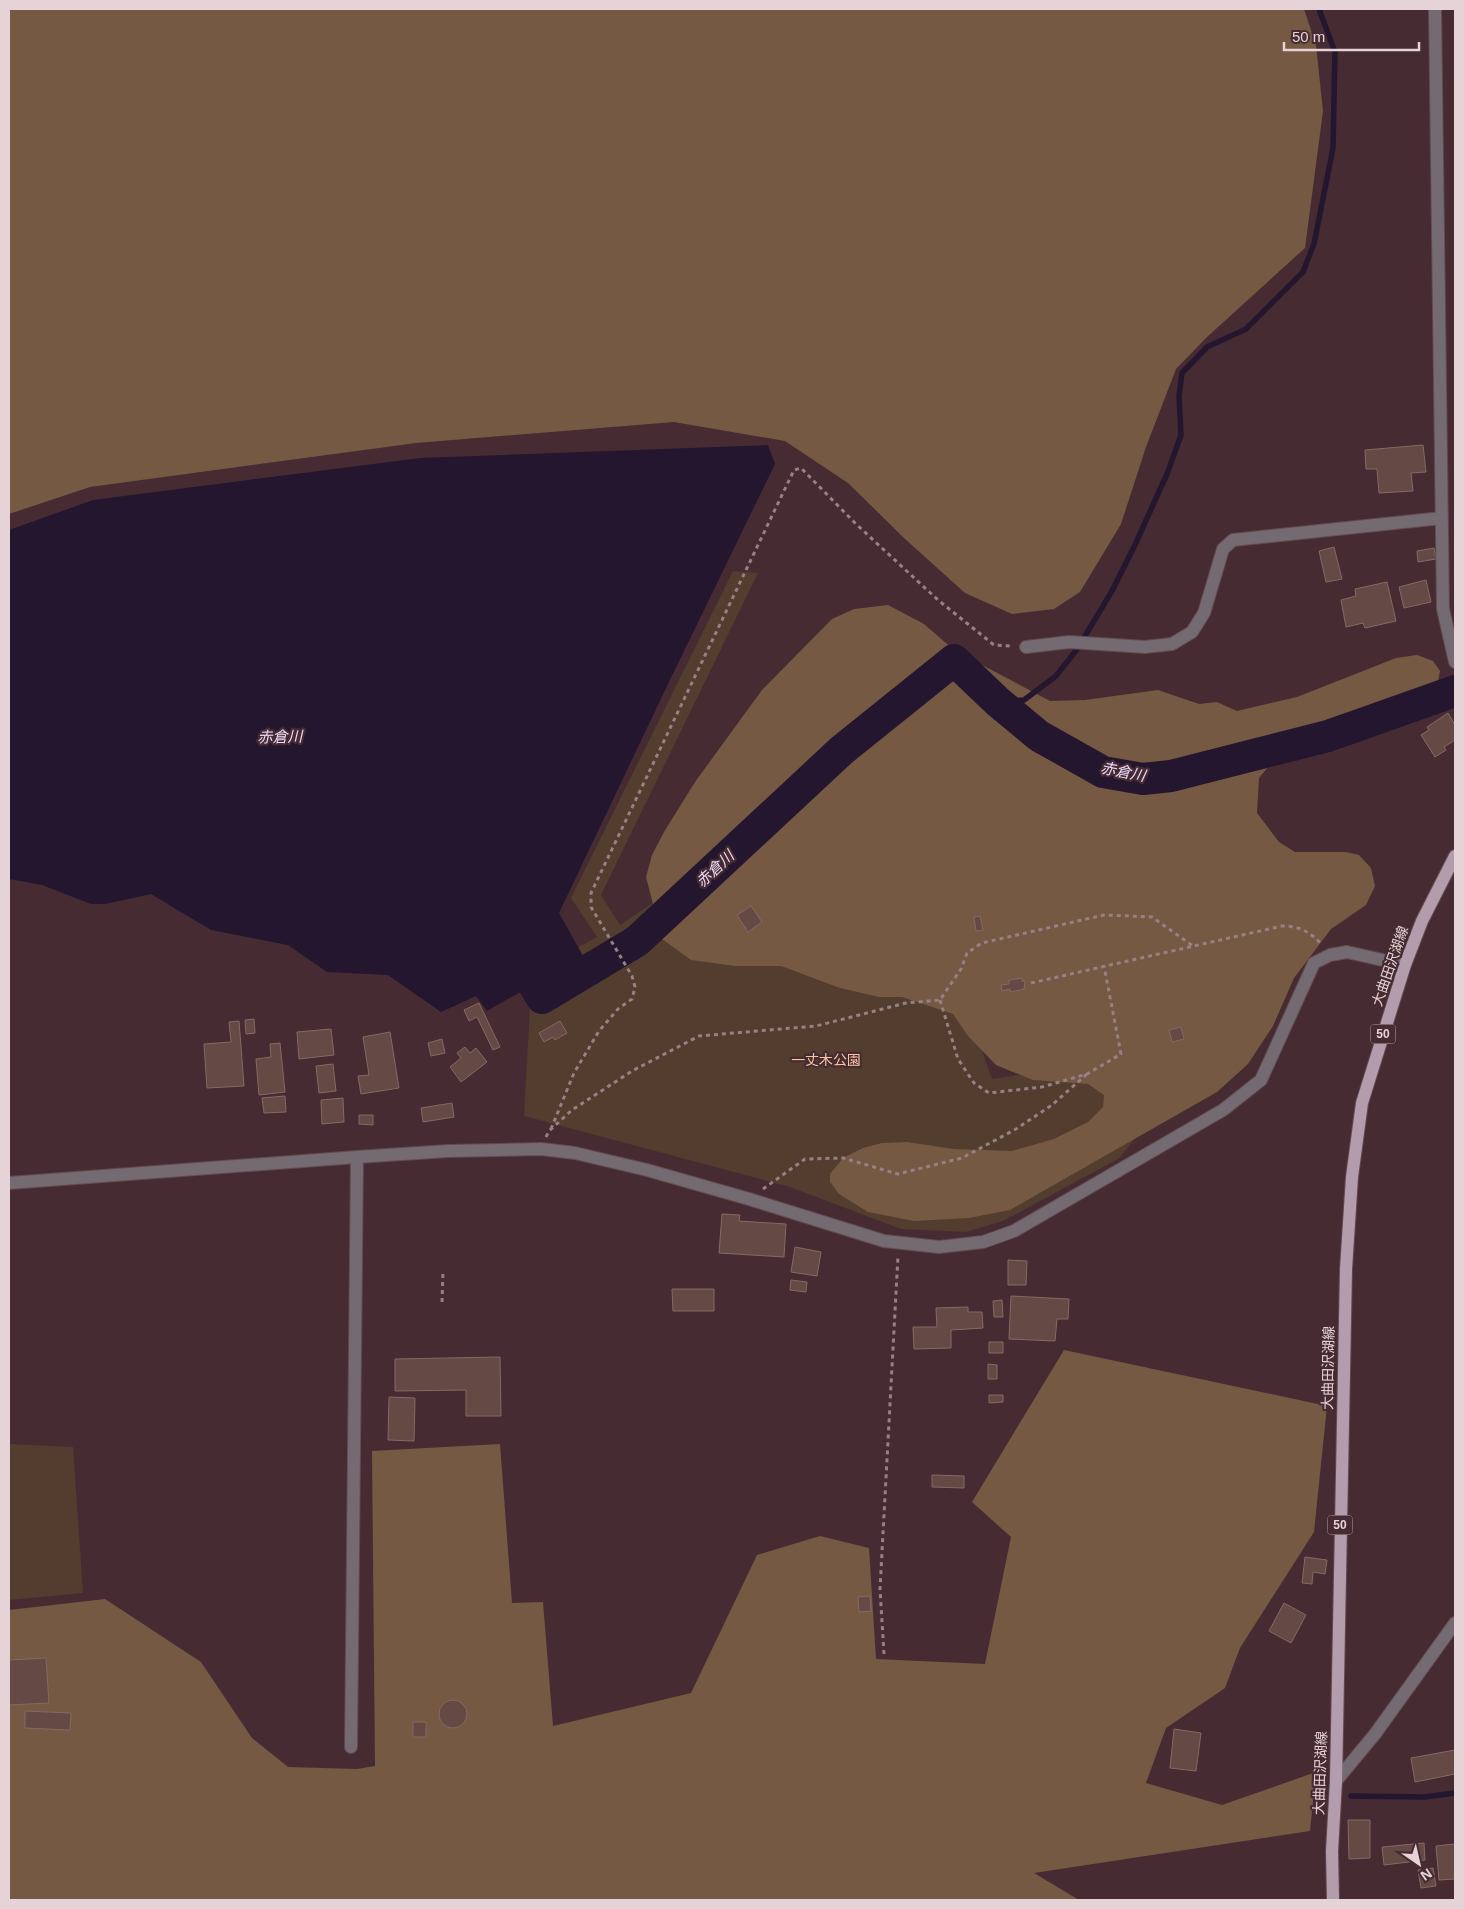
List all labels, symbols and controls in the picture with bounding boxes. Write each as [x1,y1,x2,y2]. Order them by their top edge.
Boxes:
scale bar [1284,20,1419,52]
text: 50 m [1292,28,1325,45]
water label: 赤倉川 [257,728,305,745]
water label: 赤倉川 [1099,759,1149,785]
water label: 赤倉川 [692,846,738,890]
street label: 大曲田沢湖線 [1369,924,1411,1008]
road number: 50 [1370,1024,1396,1044]
park label: 一丈木公園 [791,1052,861,1068]
street label: 大曲田沢湖線 [1319,1326,1337,1410]
road number: 50 [1328,1516,1352,1534]
street label: 大曲田沢湖線 [1311,1731,1329,1815]
north arrow [1394,1839,1444,1889]
text: N [1418,1865,1435,1884]

